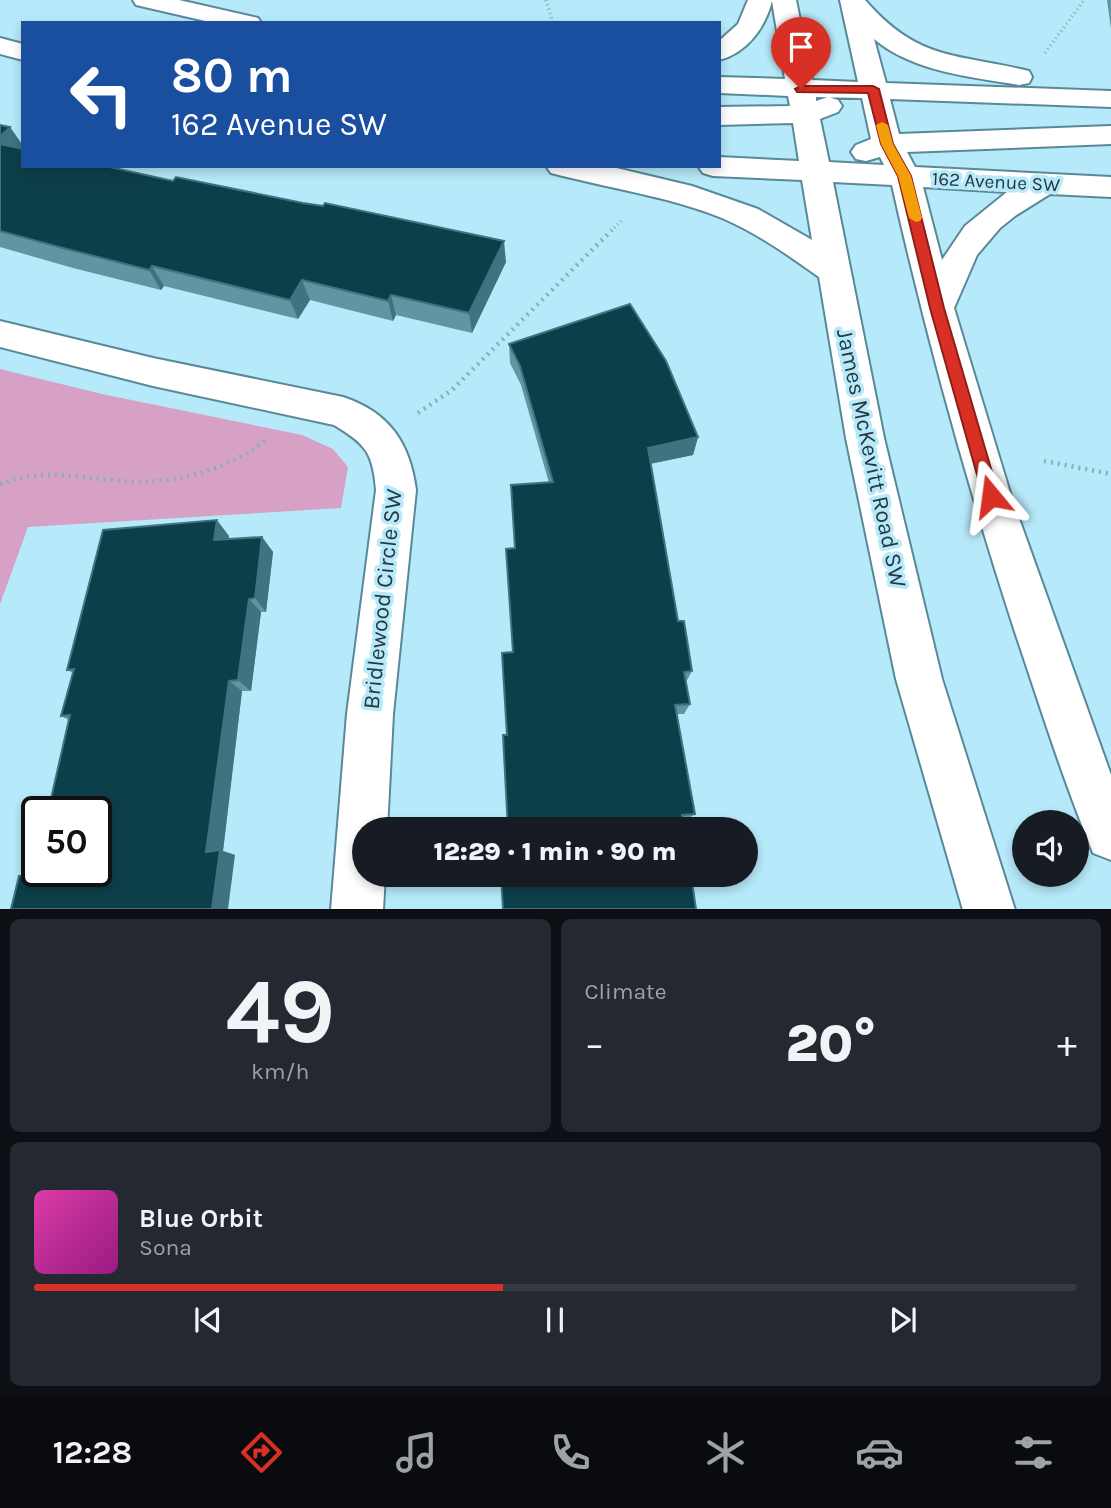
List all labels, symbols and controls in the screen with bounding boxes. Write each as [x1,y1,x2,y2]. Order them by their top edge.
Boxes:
pin [771,17,831,89]
icon: arrive [782,28,820,66]
text: 80 m [171,47,293,104]
icon: left [56,49,147,140]
text: 162 Avenue SW [171,106,387,143]
street label: 162 Avenue SW [931,168,1061,196]
street label: James McKevitt Road SW [831,326,912,590]
position arrow [954,459,1028,533]
street label: Bridlewood Circle SW [357,487,408,711]
speed limit sign: 50 [21,796,112,887]
map controls [1012,810,1089,887]
button: sound [1012,810,1089,887]
text: 12:29 · 1 min · 90 m [433,836,677,867]
text: 49 [225,959,335,1065]
text: Climate [585,978,667,1005]
text: 20° [785,1013,876,1074]
text: − [585,1022,604,1067]
text: + [1057,1022,1077,1067]
text: km/h [251,1058,309,1085]
text: Blue Orbit [139,1203,263,1234]
text: Sona [139,1234,192,1261]
icon: previous [189,1301,227,1339]
icon: pause [536,1301,574,1339]
icon: next [884,1301,922,1339]
icon: directions [237,1428,286,1477]
icon: music [392,1428,441,1477]
icon: phone [546,1428,595,1477]
icon: climate [701,1428,750,1477]
icon: car [855,1428,904,1477]
icon: filters [1009,1428,1058,1477]
text: 12:28 [53,1434,132,1471]

